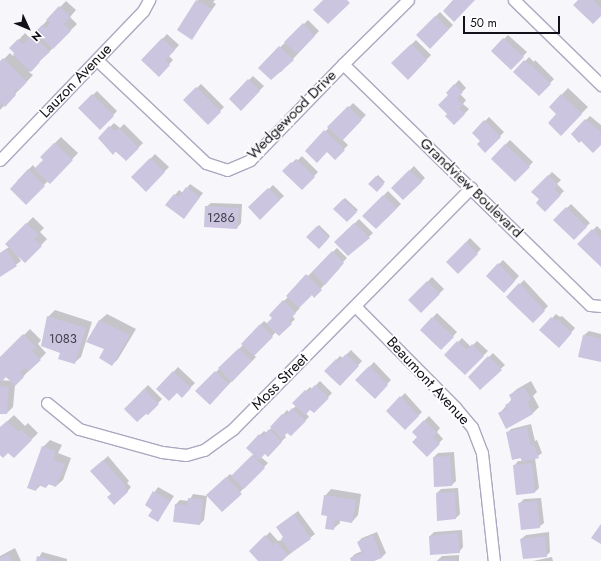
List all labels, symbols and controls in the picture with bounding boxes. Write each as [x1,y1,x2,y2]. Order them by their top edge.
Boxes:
north arrow [8,8,48,48]
scale bar [465,8,562,34]
text: 50 m [470,14,497,32]
text: N [28,28,45,45]
street label: Lauzon Avenue [36,40,116,122]
street label: Wedgewood Drive [244,67,340,163]
street label: Grandview Boulevard [416,134,526,242]
house number: 1286 [207,210,235,226]
house number: 1083 [49,331,77,347]
street label: Beaumont Avenue [383,333,473,429]
street label: Moss Street [248,350,312,414]

